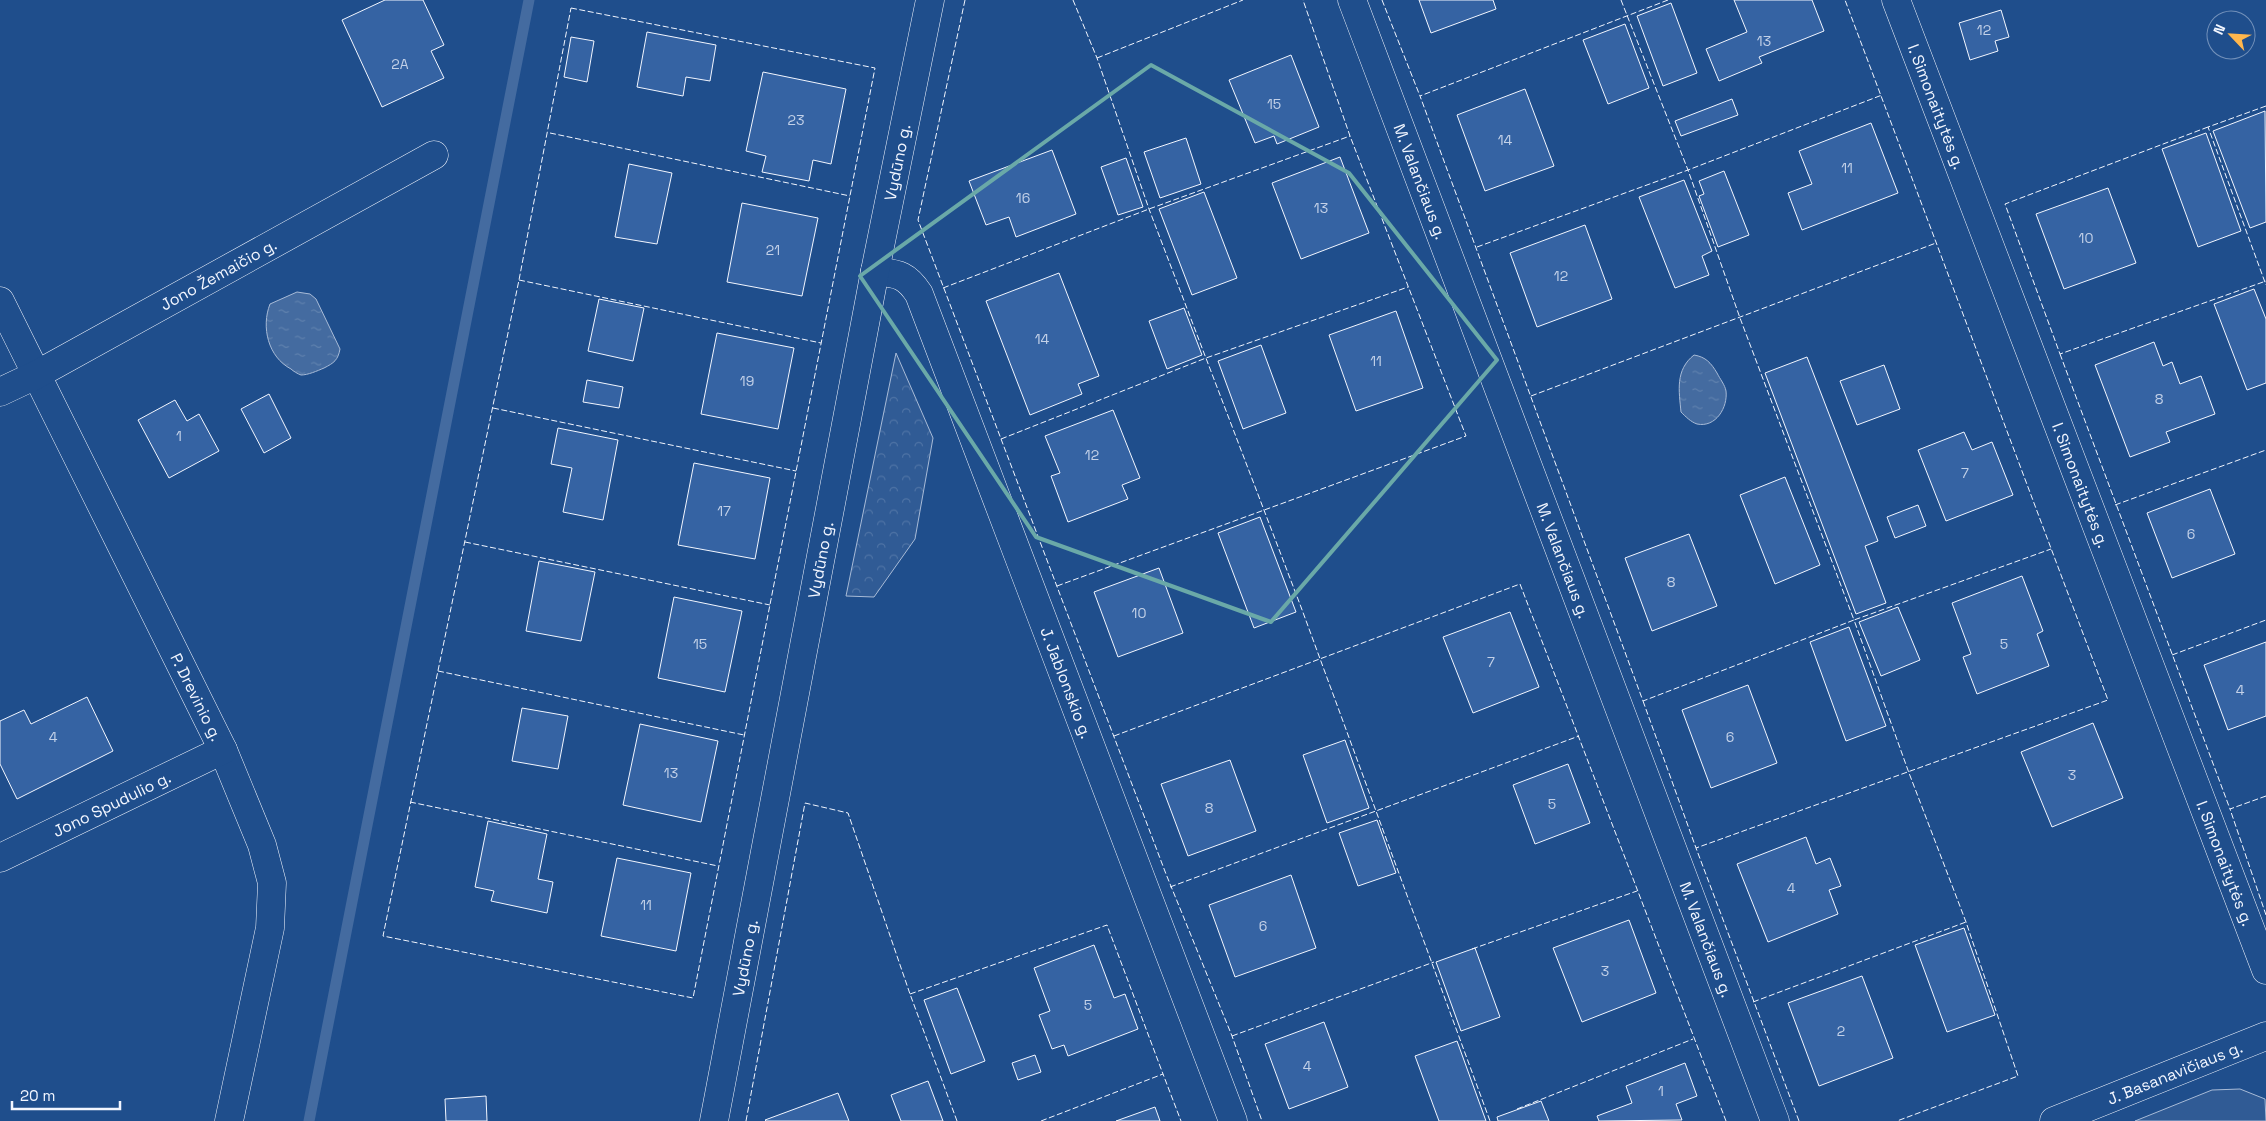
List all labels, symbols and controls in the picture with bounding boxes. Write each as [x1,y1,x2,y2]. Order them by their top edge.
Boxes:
north arrow [2206,10,2256,60]
house number: 12 [1977,21,1991,39]
text: N [2209,21,2229,38]
house number: 13 [1757,32,1771,50]
street label: I. Simonaitytės g. [1903,41,1970,172]
house number: 2A [391,55,409,73]
house number: 15 [1267,95,1281,113]
house number: 23 [788,111,804,129]
street label: M. Valančiaus g. [1389,121,1452,242]
street label: Vydūno g. [879,122,915,203]
house number: 14 [1498,131,1513,149]
house number: 11 [1841,159,1853,177]
house number: 16 [1016,189,1030,207]
house number: 13 [1314,199,1328,217]
house number: 10 [2079,229,2093,247]
street label: Jono Žemaičio g. [156,234,280,315]
house number: 21 [766,241,780,259]
house number: 12 [1554,267,1568,285]
house number: 14 [1035,330,1050,348]
house number: 11 [1370,352,1382,370]
house number: 19 [740,372,754,390]
house number: 8 [2155,390,2164,408]
street label: I. Simonaitytės g. [2048,419,2114,551]
house number: 1 [176,427,182,445]
house number: 12 [1085,446,1099,464]
house number: 7 [1961,464,1969,482]
street label: M. Valančiaus g. [1532,500,1595,621]
house number: 17 [717,502,731,520]
street label: Vydūno g. [803,520,838,600]
house number: 6 [2187,525,2195,543]
house number: 8 [1667,573,1676,591]
house number: 10 [1132,604,1146,622]
street label: J. Jablonskio g. [1036,624,1097,742]
house number: 15 [693,635,707,653]
house number: 5 [2000,635,2008,653]
street label: P. Drevinio g. [166,649,227,744]
house number: 7 [1487,653,1495,671]
house number: 4 [2236,681,2245,699]
house number: 4 [49,728,58,746]
house number: 6 [1726,728,1734,746]
house number: 13 [664,764,678,782]
street label: Jono Spudulio g. [49,766,174,842]
house number: 3 [2068,766,2076,784]
house number: 5 [1548,795,1556,813]
street label: I. Simonaitytės g. [2192,798,2259,929]
house number: 8 [1205,799,1214,817]
street label: M. Valančiaus g. [1675,879,1738,1000]
house number: 4 [1787,879,1796,897]
house number: 11 [640,896,652,914]
house number: 6 [1259,917,1267,935]
street label: Vydūno g. [727,918,762,998]
house number: 3 [1601,962,1609,980]
house number: 5 [1084,996,1092,1014]
house number: 2 [1837,1022,1845,1040]
street label: J. Basanavičiaus g. [2104,1036,2245,1109]
house number: 4 [1303,1057,1312,1075]
scale bar [12,1078,120,1110]
house number: 1 [1658,1082,1664,1100]
text: 20 m [20,1086,55,1105]

